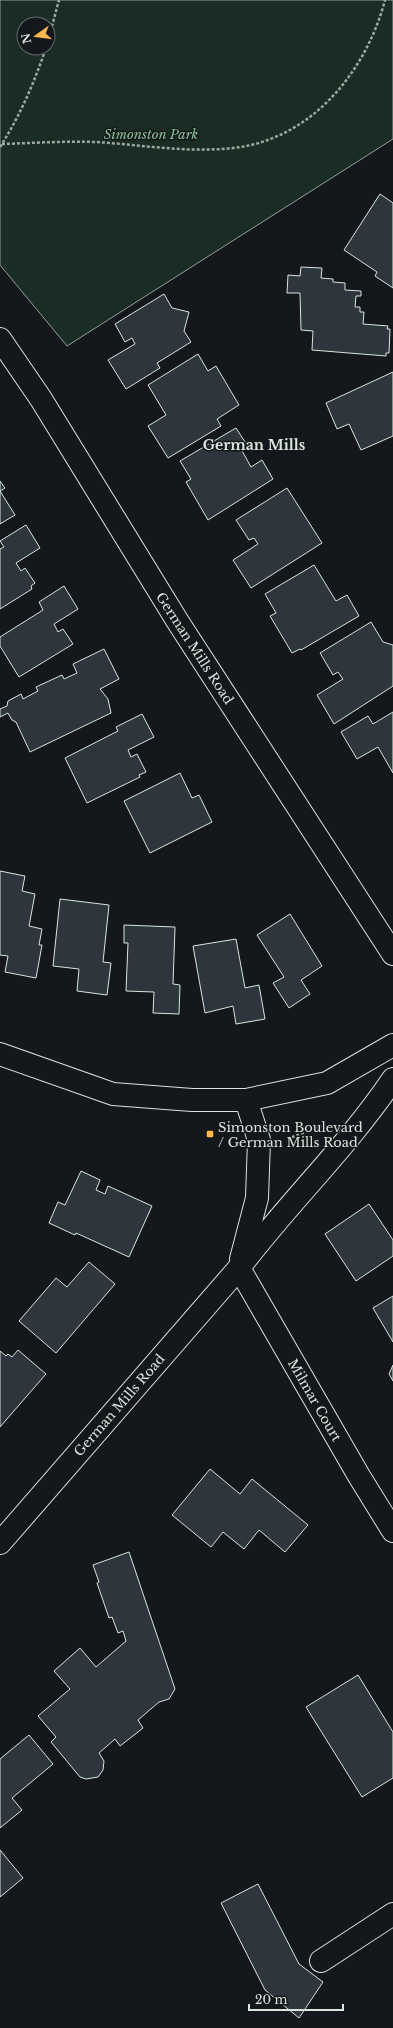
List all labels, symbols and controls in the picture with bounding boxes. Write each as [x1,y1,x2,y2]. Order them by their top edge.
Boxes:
north arrow [16,16,56,56]
text: N [18,31,34,45]
park label: Simonston Park [104,126,199,143]
district label: German Mills [203,436,306,454]
street label: German Mills Road [152,589,237,708]
place label: Simonston Boulevard / German Mills Road [218,1119,363,1151]
marker: Simonston Boulevard / German Mills Road [205,1129,215,1139]
street label: German Mills Road [70,1350,169,1460]
street label: Milmar Court [284,1356,345,1445]
scale bar [249,1986,343,2012]
text: 20 m [255,1992,287,2007]

